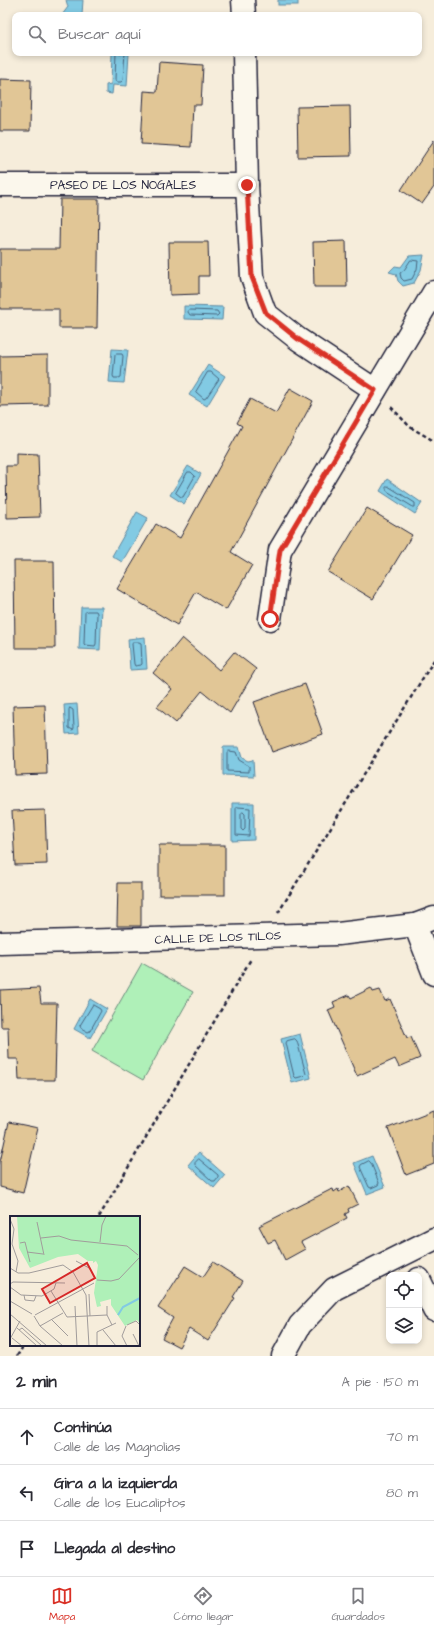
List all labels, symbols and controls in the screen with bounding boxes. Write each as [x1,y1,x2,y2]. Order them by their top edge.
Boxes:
search box [12,12,422,56]
icon: search [26,23,48,45]
text: Buscar aquí [58,24,140,45]
route end [238,176,256,194]
street label: PASEO DE LOS NOGALES [50,177,196,194]
route start [261,610,279,628]
street label: CALLE DE LOS TILOS [154,927,282,949]
inset map [10,1216,140,1346]
map controls [386,1272,422,1344]
button: locate [386,1272,422,1308]
button: layers [386,1308,422,1344]
text: 2 min [16,1370,57,1394]
text: A pie · 150 m [342,1373,418,1391]
text: Continúa [54,1417,112,1438]
icon: ahead [16,1426,38,1448]
text: 70 m [386,1428,418,1446]
text: Calle de las Magnolias [54,1438,180,1456]
text: Gira a la izquierda [54,1473,177,1494]
icon: left [16,1482,38,1504]
text: 80 m [386,1484,418,1502]
text: Calle de los Eucaliptos [54,1494,186,1512]
icon: arrive [16,1538,38,1560]
text: Llegada al destino [54,1538,175,1559]
tab: Mapa [49,1585,75,1624]
tab: Cómo llegar [174,1585,233,1624]
tab: Guardados [332,1585,385,1624]

